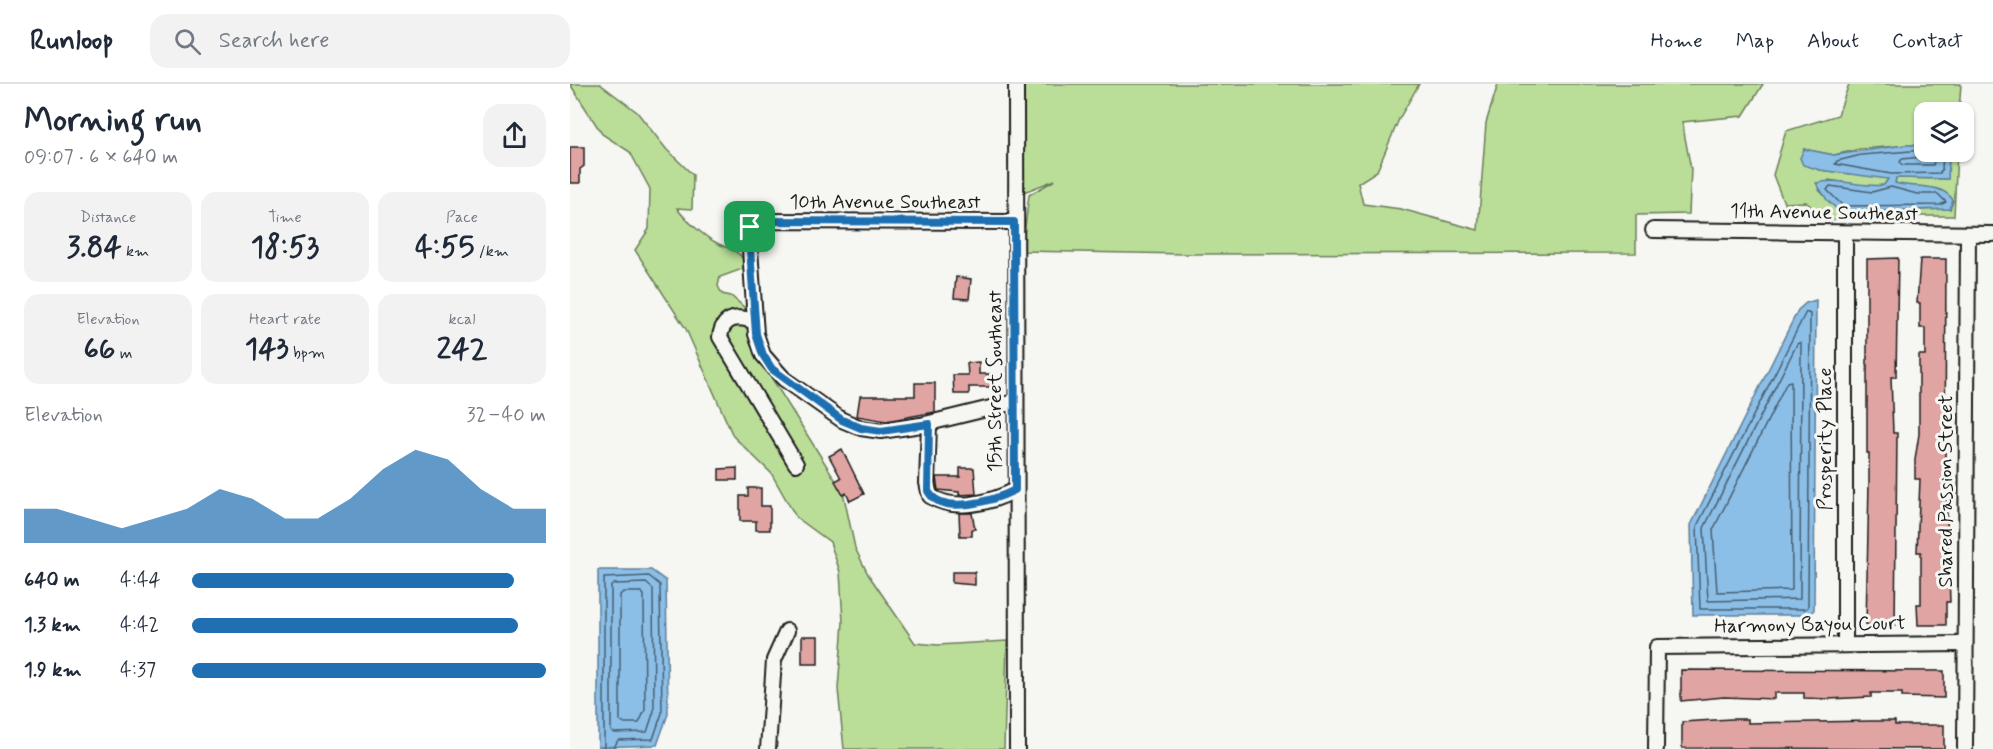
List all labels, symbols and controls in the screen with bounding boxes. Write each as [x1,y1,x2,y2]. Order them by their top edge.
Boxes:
search box [150,14,570,68]
text: Runloop [30,23,114,60]
icon: search [171,25,204,58]
text: Search here [219,27,329,55]
text: Home [1651,27,1703,55]
text: Map [1736,27,1774,55]
text: About [1807,27,1859,55]
text: Contact [1892,27,1963,55]
text: Morning run [24,99,202,143]
map controls [1914,102,1974,162]
button: layers [1914,102,1974,162]
button: share [483,104,546,167]
text: 09:07 · 6 × 640 m [24,144,178,171]
street label: 10th Avenue Southeast [789,189,981,216]
street label: 11th Avenue Southeast [1730,198,1919,228]
pin [724,201,775,252]
text: Distance [80,207,136,228]
text: Time [268,207,302,228]
text: Pace [446,207,478,228]
icon: arrive [733,210,766,243]
text: 3.84 [67,228,122,267]
text: 18:53 [251,228,319,267]
text: 4:55 [415,228,474,267]
text: km [122,241,149,262]
text: /km [474,241,509,262]
street label: 15th Street Southeast [982,290,1009,472]
text: Elevation [77,309,140,330]
text: Heart rate [249,309,321,330]
text: kcal [449,309,475,330]
text: 66 [83,330,115,369]
text: 143 [245,330,289,369]
text: 242 [437,330,487,369]
text: m [115,343,133,364]
text: bpm [289,343,325,364]
street label: Prosperity Place [1812,367,1839,511]
street label: Shared Passion Street [1933,394,1960,588]
text: Elevation [24,402,103,429]
text: 32–40 m [467,402,546,429]
text: 640 m [24,567,80,594]
text: 4:44 [120,567,161,594]
street label: Harmony Bayou Court [1714,610,1906,640]
text: 1.3 km [24,612,81,639]
text: 4:42 [120,612,159,639]
text: 1.9 km [24,657,82,684]
text: 4:37 [120,657,156,684]

